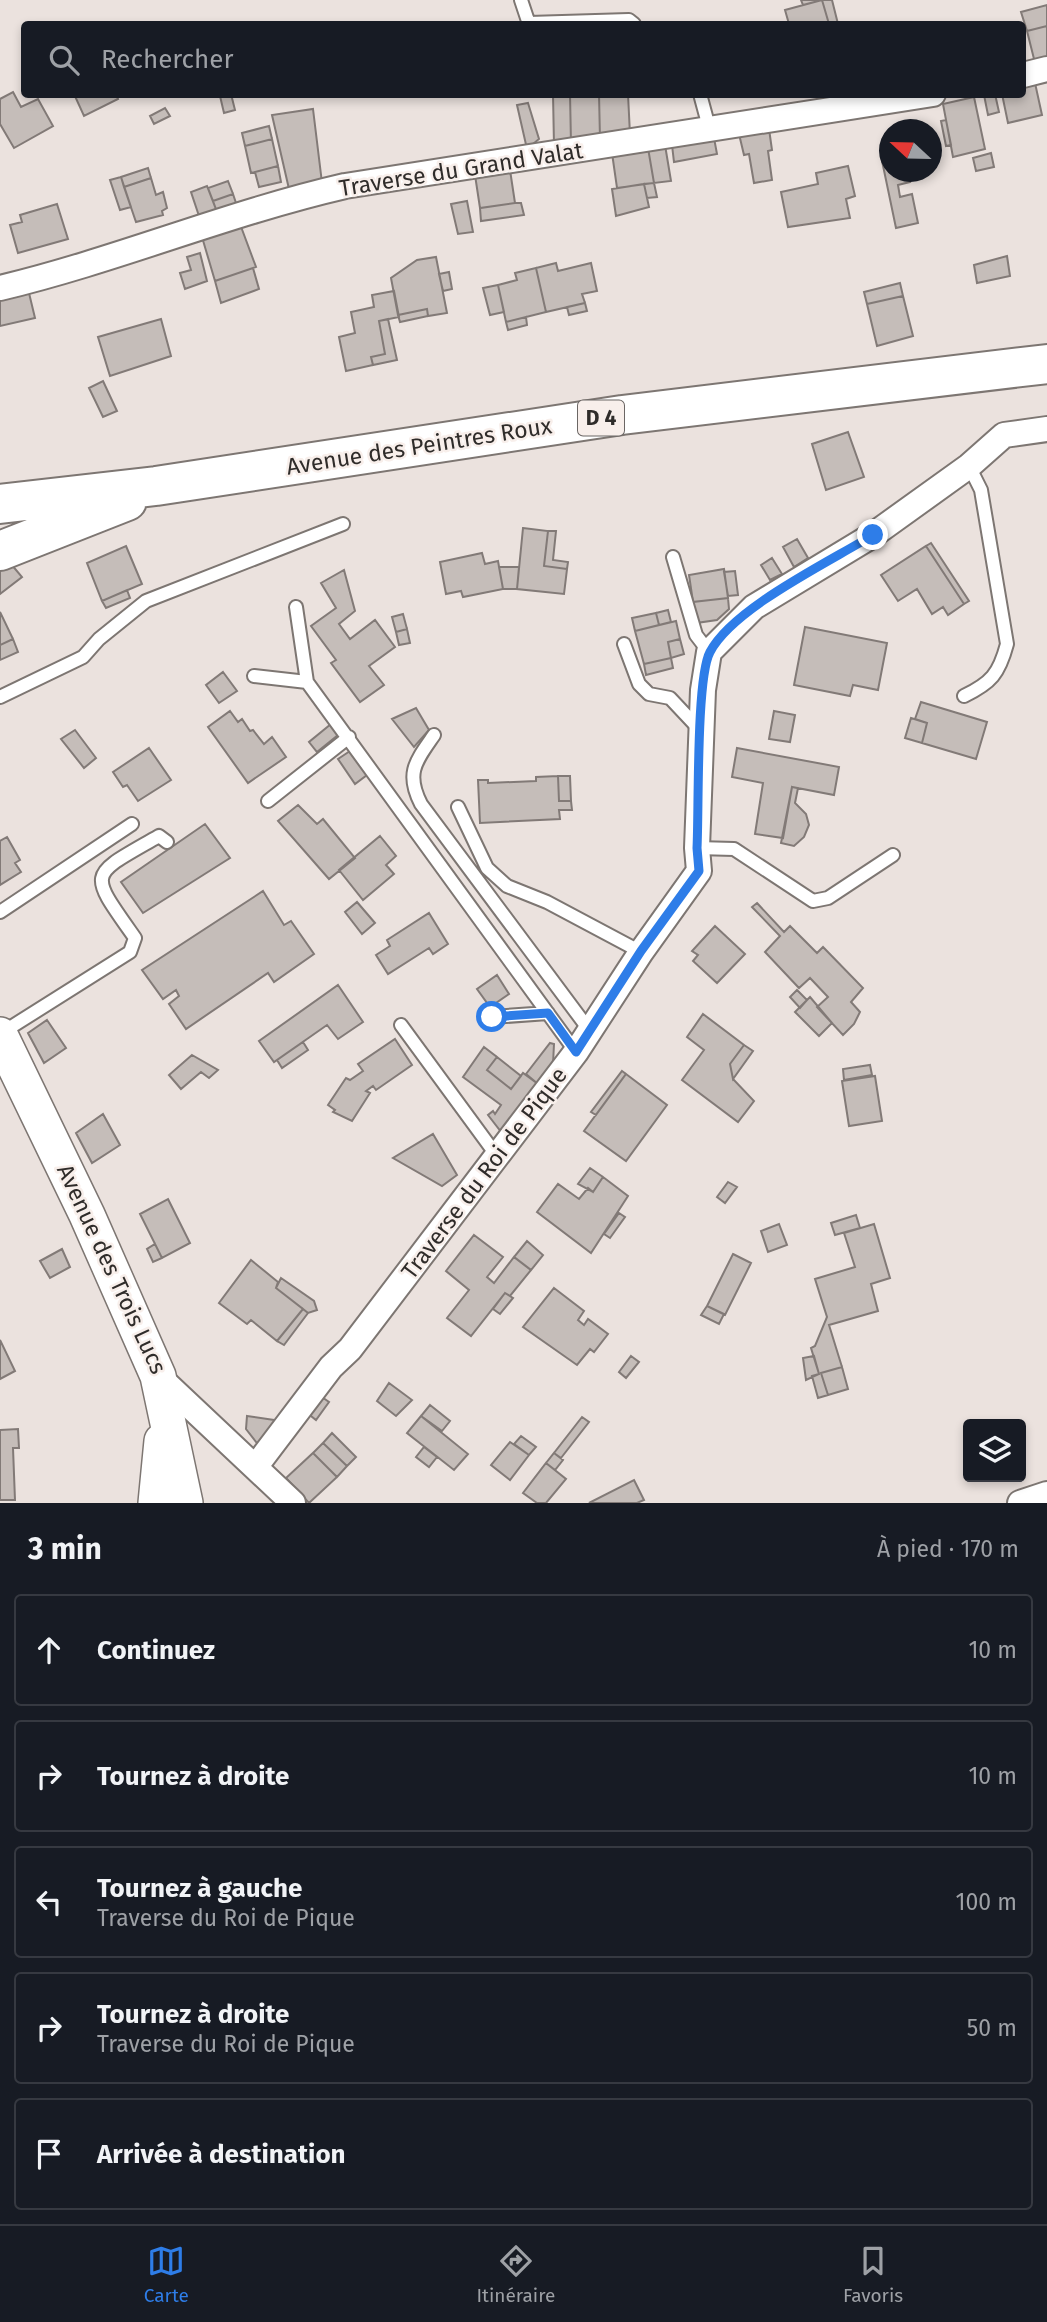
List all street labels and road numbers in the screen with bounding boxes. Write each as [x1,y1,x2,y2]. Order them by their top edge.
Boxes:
street label: Traverse du Grand Valat [337,136,586,202]
road number: D 4 [578,400,624,436]
street label: Avenue des Peintres Roux [284,411,554,481]
street label: Traverse du Roi de Pique [395,1062,573,1284]
street label: Avenue des Trois Lucs [51,1160,173,1378]

